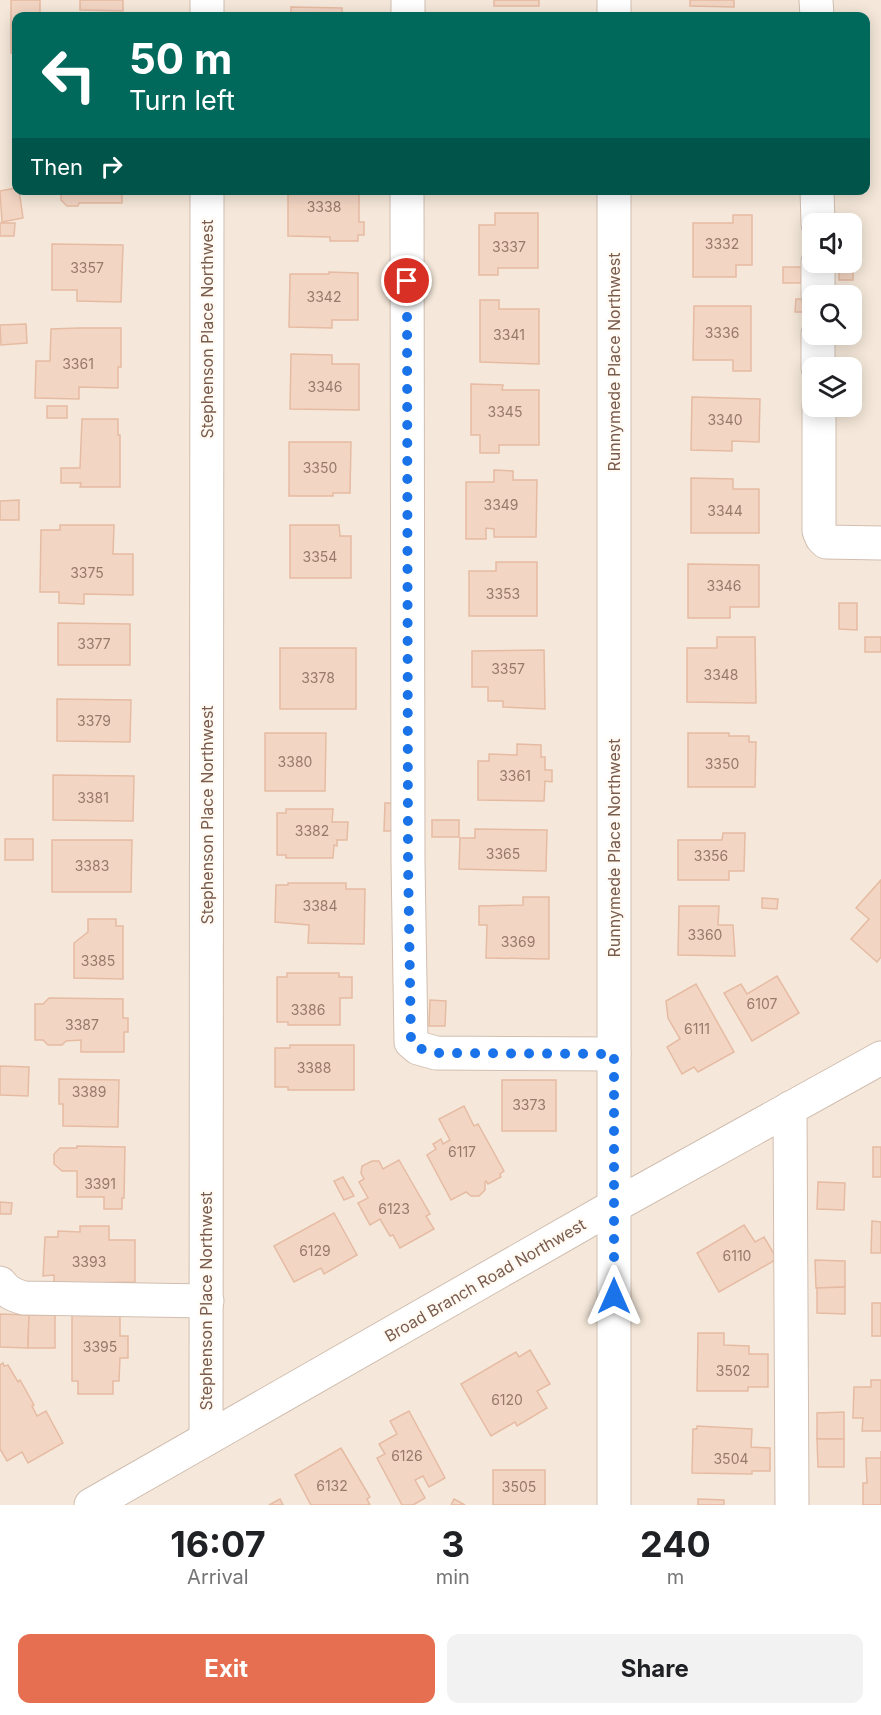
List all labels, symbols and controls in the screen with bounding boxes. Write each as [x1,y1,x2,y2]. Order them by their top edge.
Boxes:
text: 50 m [129,33,232,84]
icon: left [30,36,108,114]
text: Turn left [129,84,235,117]
icon: right [95,150,128,183]
text: Then [30,154,83,180]
house number: 3338 [307,198,341,215]
map controls [802,213,862,417]
button: sound [802,213,862,273]
street label: Stephenson Place Northwest [197,219,217,439]
house number: 3332 [705,235,739,252]
house number: 3337 [492,238,526,255]
street label: Runnymede Place Northwest [604,253,624,471]
pin [381,255,432,306]
house number: 3357 [70,259,104,276]
icon: arrive [390,264,423,297]
button: search [802,285,862,345]
house number: 3342 [307,288,341,305]
house number: 3336 [705,324,739,341]
house number: 3341 [493,326,525,343]
house number: 3361 [62,355,94,372]
button: layers [802,357,862,417]
house number: 3346 [307,378,343,395]
house number: 3345 [488,403,522,420]
house number: 3340 [707,411,743,428]
house number: 3350 [303,459,337,476]
house number: 3349 [483,496,519,513]
house number: 3344 [707,502,743,519]
house number: 3354 [303,548,337,565]
house number: 3375 [70,564,104,581]
house number: 3346 [706,577,742,594]
house number: 3353 [486,585,520,602]
house number: 3377 [77,635,111,652]
house number: 3357 [491,660,525,677]
house number: 3348 [704,666,739,683]
house number: 3378 [301,669,335,686]
street label: Stephenson Place Northwest [197,705,217,925]
house number: 3379 [77,712,111,729]
street label: Runnymede Place Northwest [604,739,624,957]
house number: 3380 [278,753,312,770]
house number: 3350 [705,755,739,772]
house number: 3361 [499,767,531,784]
house number: 3381 [77,789,109,806]
house number: 3382 [295,822,329,839]
house number: 3365 [486,845,520,862]
house number: 3356 [694,847,728,864]
house number: 3383 [75,857,109,874]
house number: 3384 [303,897,338,914]
house number: 3360 [688,926,722,943]
house number: 3369 [501,933,535,950]
house number: 3385 [81,952,115,969]
house number: 6107 [747,995,778,1012]
house number: 3386 [291,1001,325,1018]
house number: 3387 [65,1016,99,1033]
house number: 6111 [684,1020,710,1037]
house number: 3388 [297,1059,331,1076]
house number: 3389 [72,1083,106,1100]
house number: 3373 [512,1096,546,1113]
house number: 6117 [448,1143,476,1160]
house number: 3391 [84,1175,116,1192]
street label: Stephenson Place Northwest [196,1191,216,1411]
house number: 6123 [378,1200,410,1217]
street label: Broad Branch Road Northwest [381,1214,589,1346]
house number: 6129 [299,1242,331,1259]
house number: 6110 [723,1247,751,1264]
house number: 3393 [72,1253,106,1270]
position arrow [582,1264,646,1328]
house number: 3395 [83,1338,117,1355]
house number: 3502 [716,1362,750,1379]
house number: 6120 [491,1391,523,1408]
house number: 6126 [391,1447,423,1464]
house number: 3504 [713,1450,749,1467]
house number: 6132 [316,1477,348,1494]
house number: 3505 [502,1478,536,1495]
text: 16:07 [170,1522,266,1566]
text: 3 [441,1522,464,1566]
text: 240 [640,1522,711,1566]
text: Arrival [187,1565,249,1589]
text: min [436,1565,470,1589]
text: m [667,1565,684,1589]
button: Exit [18,1634,435,1703]
button: Share [447,1634,863,1703]

